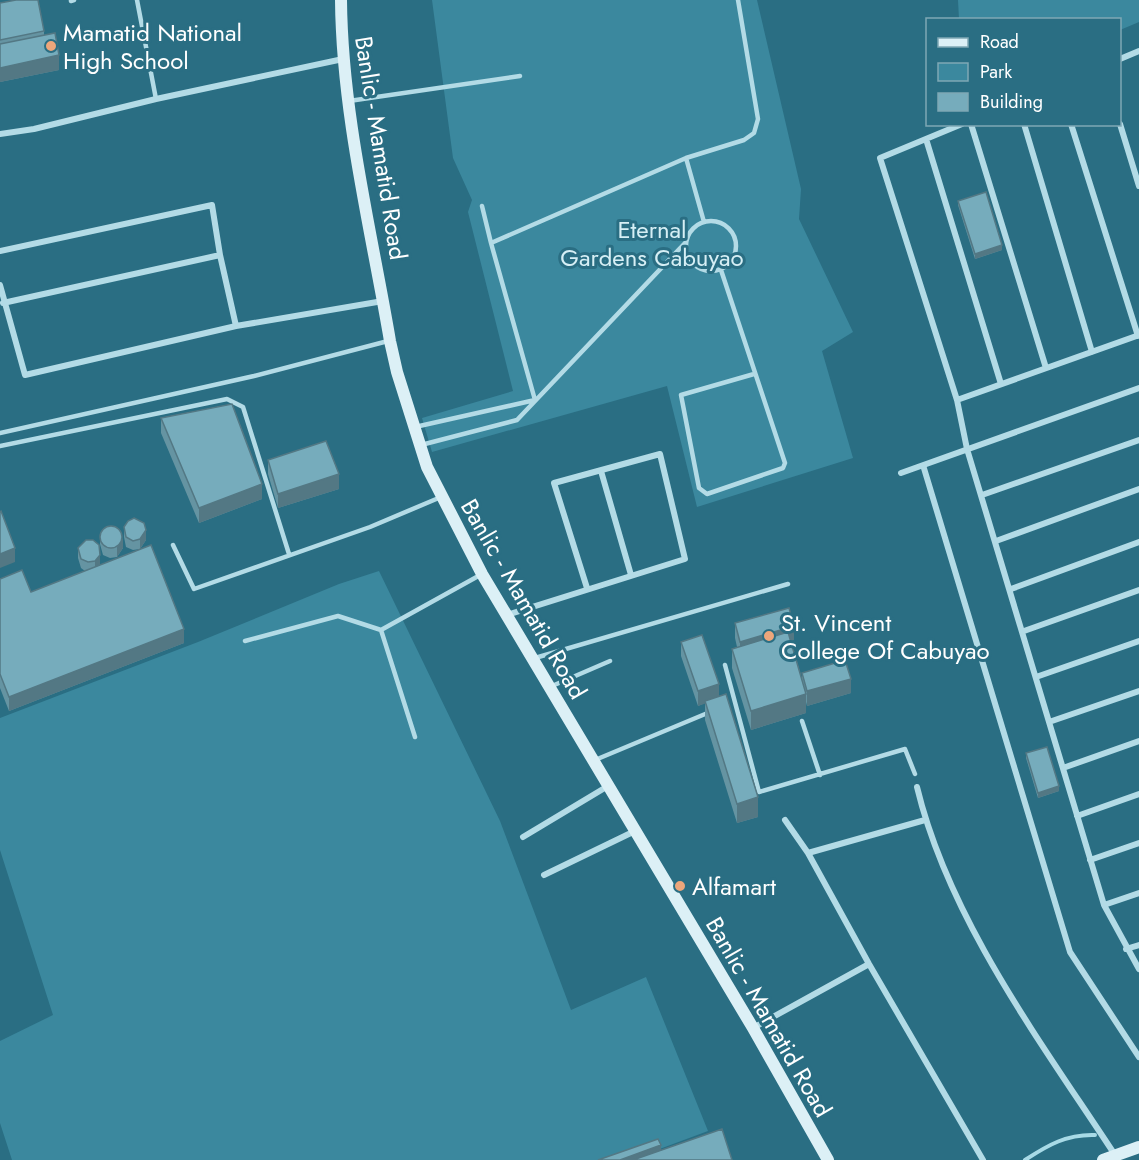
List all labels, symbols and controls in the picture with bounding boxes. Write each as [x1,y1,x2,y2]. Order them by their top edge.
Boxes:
place label: Mamatid National High School [63,15,242,78]
legend [926,18,1121,126]
text: Road [980,29,1019,55]
street label: Banlic - Mamatid Road [346,34,416,262]
marker: Mamatid National High School [44,39,58,53]
text: Park [980,59,1012,85]
text: Building [980,89,1043,115]
park label: Eternal Gardens Cabuyao [560,212,744,275]
street label: Banlic - Mamatid Road [452,492,596,706]
place label: St. Vincent College Of Cabuyao [781,605,990,668]
marker: St. Vincent College Of Cabuyao [762,629,776,643]
place label: Alfamart [692,869,776,904]
marker: Alfamart [673,879,687,893]
street label: Banlic - Mamatid Road [697,910,841,1124]

